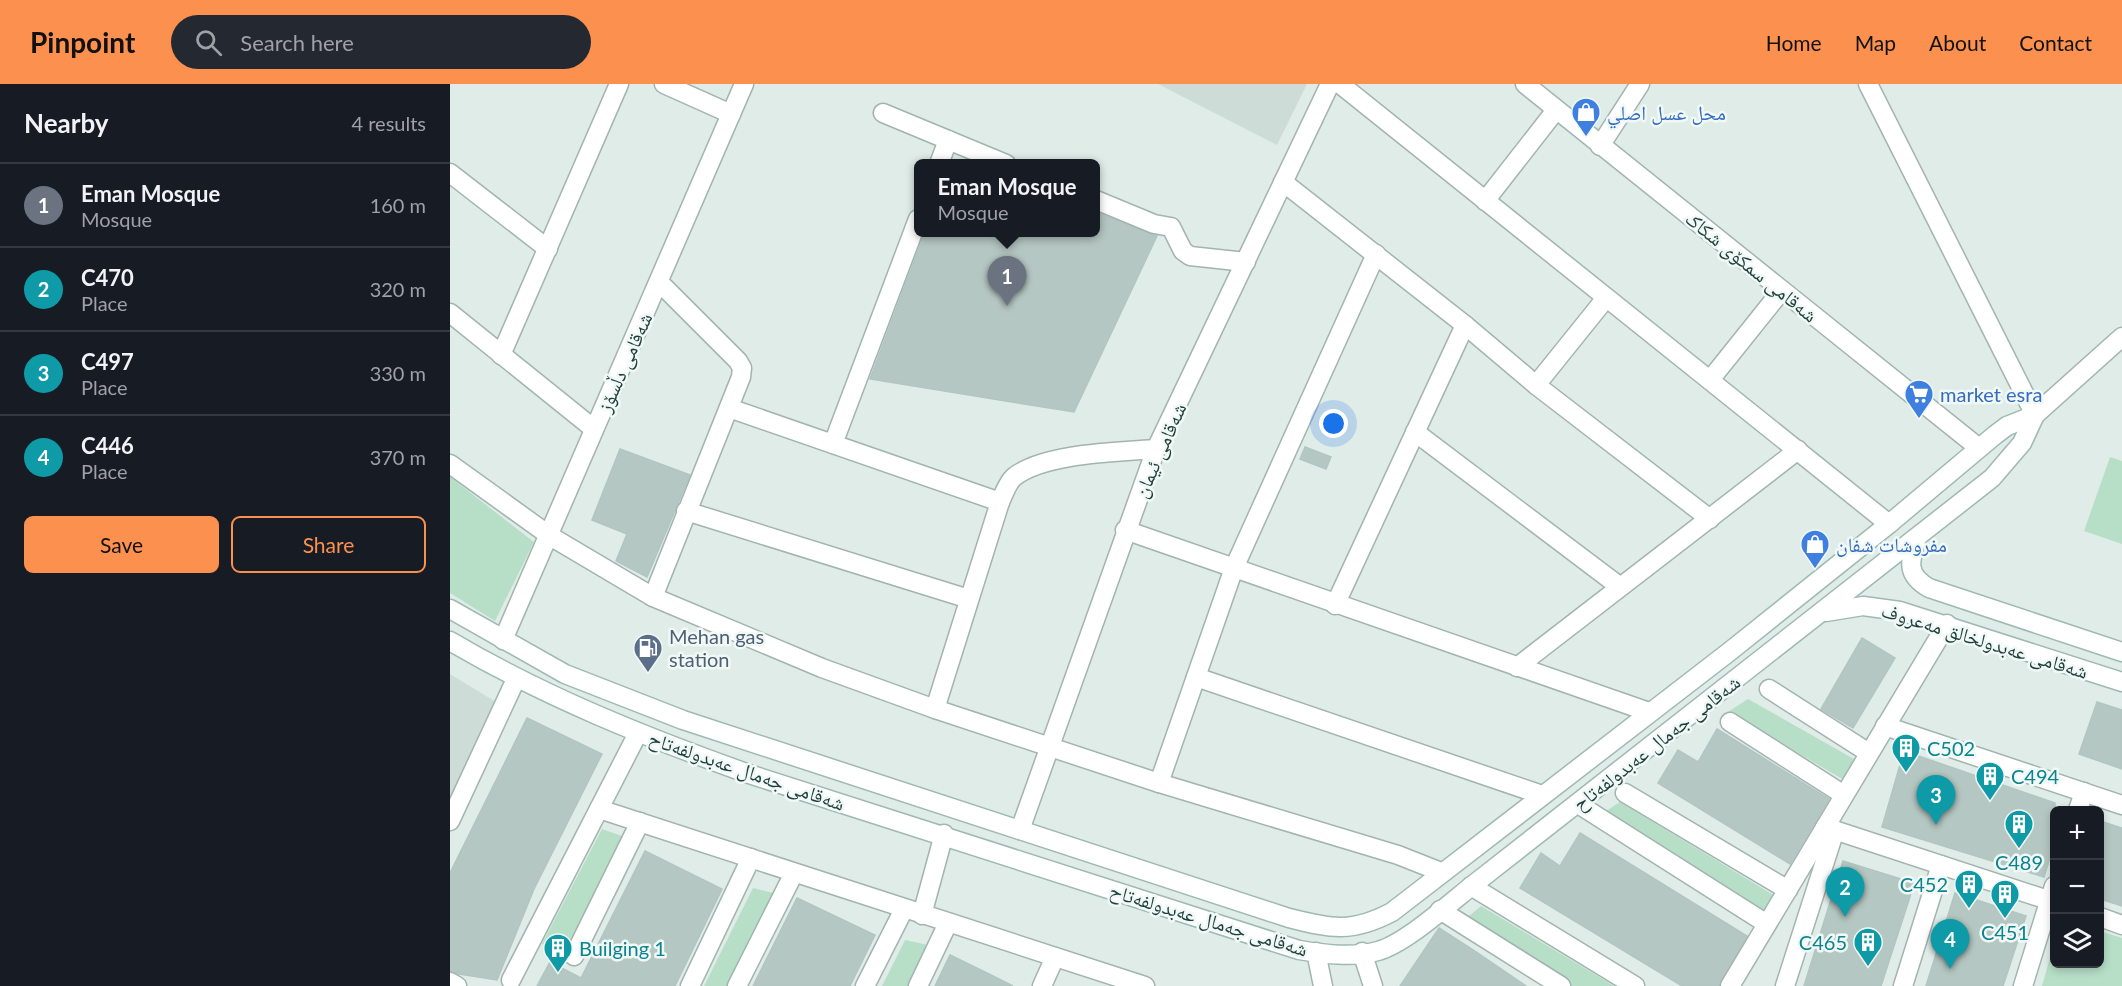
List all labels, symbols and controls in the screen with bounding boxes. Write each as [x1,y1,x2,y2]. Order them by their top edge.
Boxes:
search box [171,15,591,69]
text: Pinpoint [30,25,135,59]
icon: search [192,26,225,59]
text: Search here [240,29,354,56]
text: Home [1766,30,1822,55]
text: Map [1855,30,1896,55]
text: About [1929,30,1986,55]
text: Contact [2019,30,2092,55]
shop icon: محل عسل اصلي [1570,96,1602,138]
place label: محل عسل اصلي [1607,100,1726,129]
text: Nearby [24,107,109,139]
text: 4 results [351,111,426,135]
popup [914,159,1100,237]
text: Eman Mosque [937,173,1077,200]
text: Eman Mosque [81,180,220,207]
text: 1 [38,193,49,217]
text: 160 m [370,193,426,217]
text: Mosque [937,200,1009,224]
street label: شەقامی سمکۆی شکاک [1681,205,1823,327]
text: Mosque [81,207,152,231]
pin: 1 [988,256,1026,306]
text: C470 [81,264,134,291]
text: 2 [38,277,49,301]
text: 320 m [370,277,426,301]
text: Place [81,291,128,315]
street label: شەقامی دڵسۆز [591,308,658,417]
text: C497 [81,348,134,375]
text: 3 [38,361,49,385]
text: 330 m [370,361,426,385]
text: Place [81,375,128,399]
supermarket icon: market esra [1903,378,1935,420]
place label: market esra [1940,382,2042,406]
street label: شەقامی ئیمان [1127,399,1191,502]
your location [1319,409,1348,438]
text: C446 [81,432,134,459]
text: 4 [38,445,49,469]
text: 370 m [370,445,426,469]
text: Place [81,459,128,483]
button: Save [24,516,219,573]
button: Share [231,516,426,573]
shop icon: مفروشات شفان [1799,528,1831,570]
place label: مفروشات شفان [1836,532,1947,557]
street label: شەقامی عەبدولخالق مەعروف [1879,597,2091,684]
place label: Mehan gas station [669,624,764,671]
fuel station icon: Mehan gas station [632,632,664,674]
street label: شەقامی جەمال عەبدولفەتاح [1568,669,1746,816]
street label: شەقامی جەمال عەبدولفەتاح [645,725,848,817]
building icon: C502 [1890,732,1922,774]
place label: C502 [1927,736,1975,760]
building icon: C494 [1974,760,2006,802]
place label: C494 [2011,764,2060,788]
pin: 3 [1916,776,1956,825]
map controls [2050,806,2104,968]
button: + [2050,806,2104,860]
building icon: C489 [2003,808,2035,850]
place label: C489 [1995,850,2043,874]
button: − [2050,860,2104,914]
pin: 2 [1826,868,1864,917]
building icon: C452 [1953,868,1985,910]
place label: C452 [1900,872,1948,896]
street label: شەقامی جەمال عەبدولفەتاح [1107,877,1311,962]
building icon: C451 [1989,878,2021,920]
button: layers [2050,914,2104,968]
pin: 4 [1930,920,1970,969]
place label: C451 [1981,920,2029,944]
building icon: C465 [1852,926,1884,968]
place label: C465 [1799,930,1847,954]
building icon: Builging 1 [542,932,574,974]
place label: Builging 1 [579,936,666,960]

